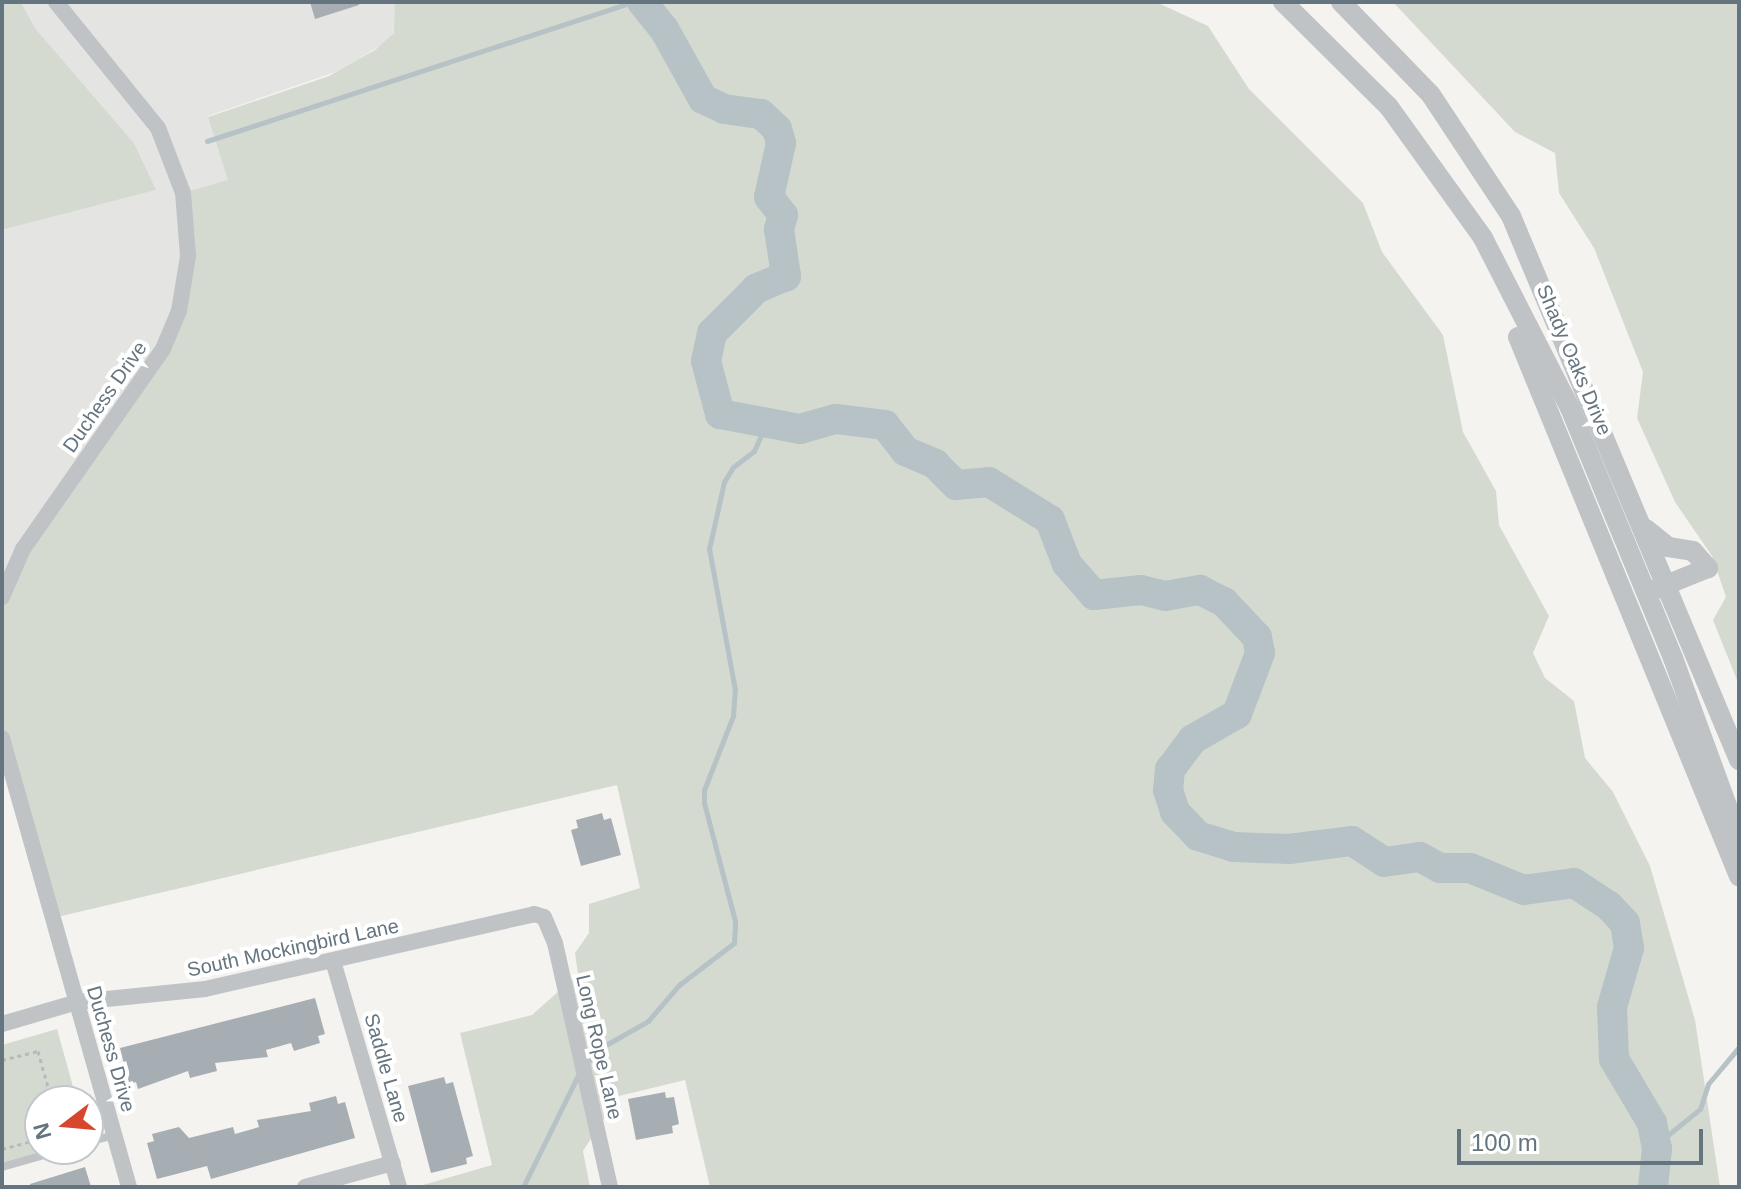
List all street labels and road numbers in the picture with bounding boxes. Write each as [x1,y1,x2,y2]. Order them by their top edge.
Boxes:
street label: Shady Oaks Drive [1531,281,1617,439]
street label: Duchess Drive [58,337,152,457]
street label: South Mockingbird Lane [185,914,401,982]
street label: Long Rope Lane [571,972,627,1122]
street label: Duchess Drive [82,983,140,1115]
street label: Saddle Lane [359,1011,413,1125]

